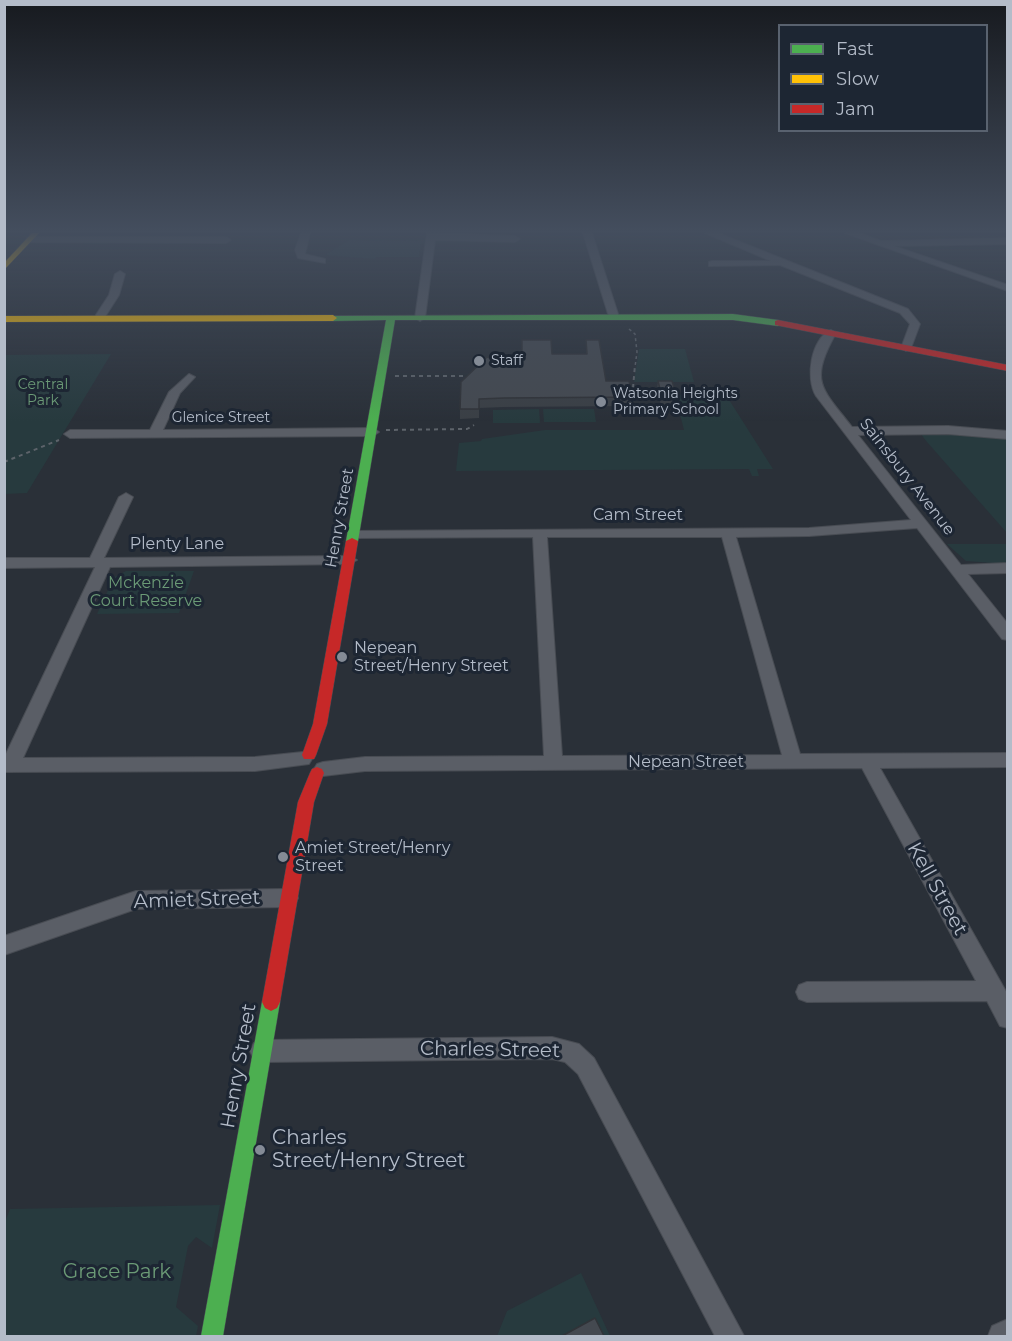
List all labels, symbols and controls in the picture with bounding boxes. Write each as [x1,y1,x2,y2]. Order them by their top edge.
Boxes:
legend [778,24,988,132]
text: Fast [836,38,874,60]
text: Slow [836,68,879,90]
text: Jam [836,98,875,120]
place label: Staff [491,353,523,369]
marker: Staff [472,354,486,368]
park label: Central Park [18,377,68,410]
place label: Watsonia Heights Primary School [613,386,738,418]
marker: Watsonia Heights Primary School [594,395,608,409]
street label: Glenice Street [172,410,270,426]
street label: Sainsbury Avenue [855,415,959,539]
street label: Henry Street [322,467,358,569]
street label: Cam Street [593,505,683,525]
street label: Plenty Lane [130,534,224,554]
park label: Mckenzie Court Reserve [90,573,202,611]
place label: Nepean Street/Henry Street [354,638,509,676]
marker: Nepean Street/Henry Street [335,650,349,664]
street label: Nepean Street [628,752,744,772]
place label: Amiet Street/Henry Street [295,838,450,876]
street label: Kell Street [902,838,972,940]
marker: Amiet Street/Henry Street [276,850,290,864]
street label: Amiet Street [133,886,261,914]
street label: Henry Street [216,1002,262,1130]
street label: Charles Street [420,1037,560,1063]
place label: Charles Street/Henry Street [272,1126,465,1173]
marker: Charles Street/Henry Street [253,1143,267,1157]
park label: Grace Park [63,1260,171,1284]

